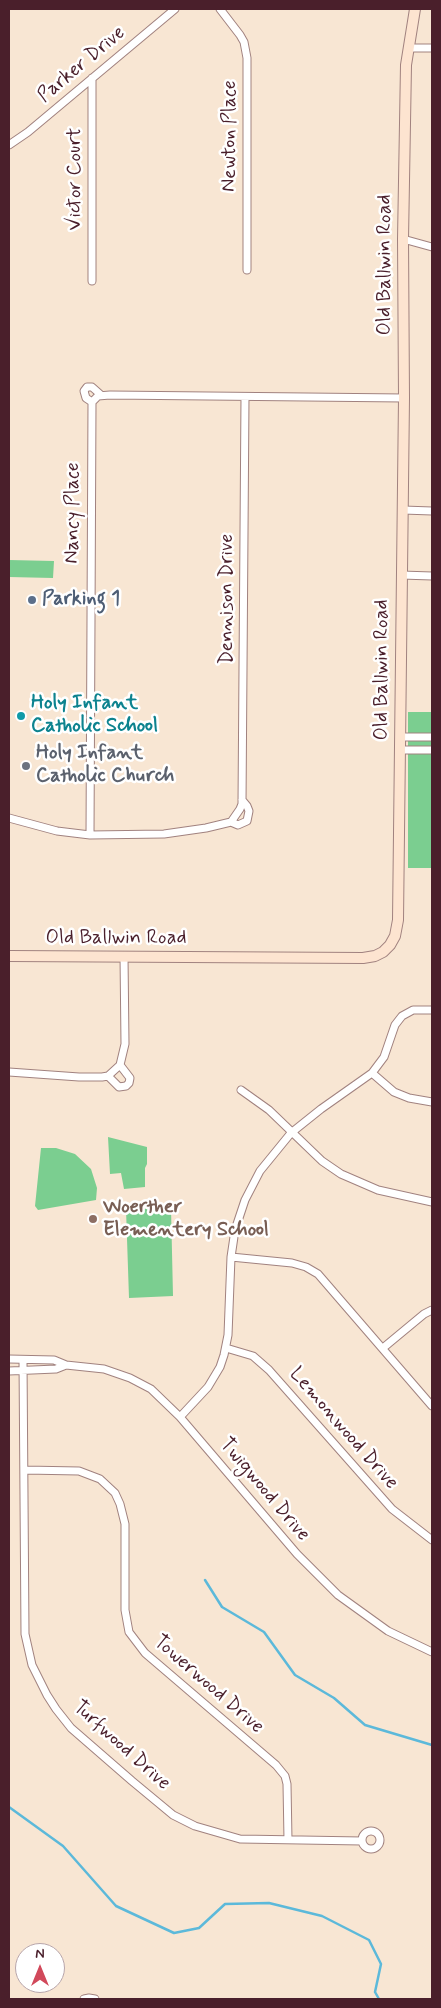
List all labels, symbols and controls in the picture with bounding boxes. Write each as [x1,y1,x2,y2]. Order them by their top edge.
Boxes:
street label: Parker Drive [33,22,131,108]
street label: Newton Place [219,80,243,192]
street label: Victor Court [64,128,88,230]
street label: Old Ballwin Road [374,195,398,335]
street label: Nancy Place [62,462,86,564]
street label: Dennison Drive [216,534,240,664]
place label: Parking 1 [42,588,120,612]
marker: Parking 1 [26,594,38,606]
street label: Old Ballwin Road [371,600,395,740]
place label: Holy Infant Catholic School [31,692,158,739]
marker: Holy Infant Catholic School [15,710,27,722]
place label: Holy Infant Catholic Church [36,742,174,789]
marker: Holy Infant Catholic Church [20,760,32,772]
street label: Old Ballwin Road [46,927,186,951]
place label: Woerther Elementery School [103,1196,269,1243]
marker: Woerther Elementery School [87,1213,99,1225]
street label: Lemonwood Drive [283,1363,403,1495]
street label: Twigwood Drive [214,1433,314,1547]
street label: Towerwood Drive [148,1630,268,1740]
street label: Turfwood Drive [67,1696,175,1796]
north arrow [15,1943,65,1993]
text: N [35,1945,45,1963]

